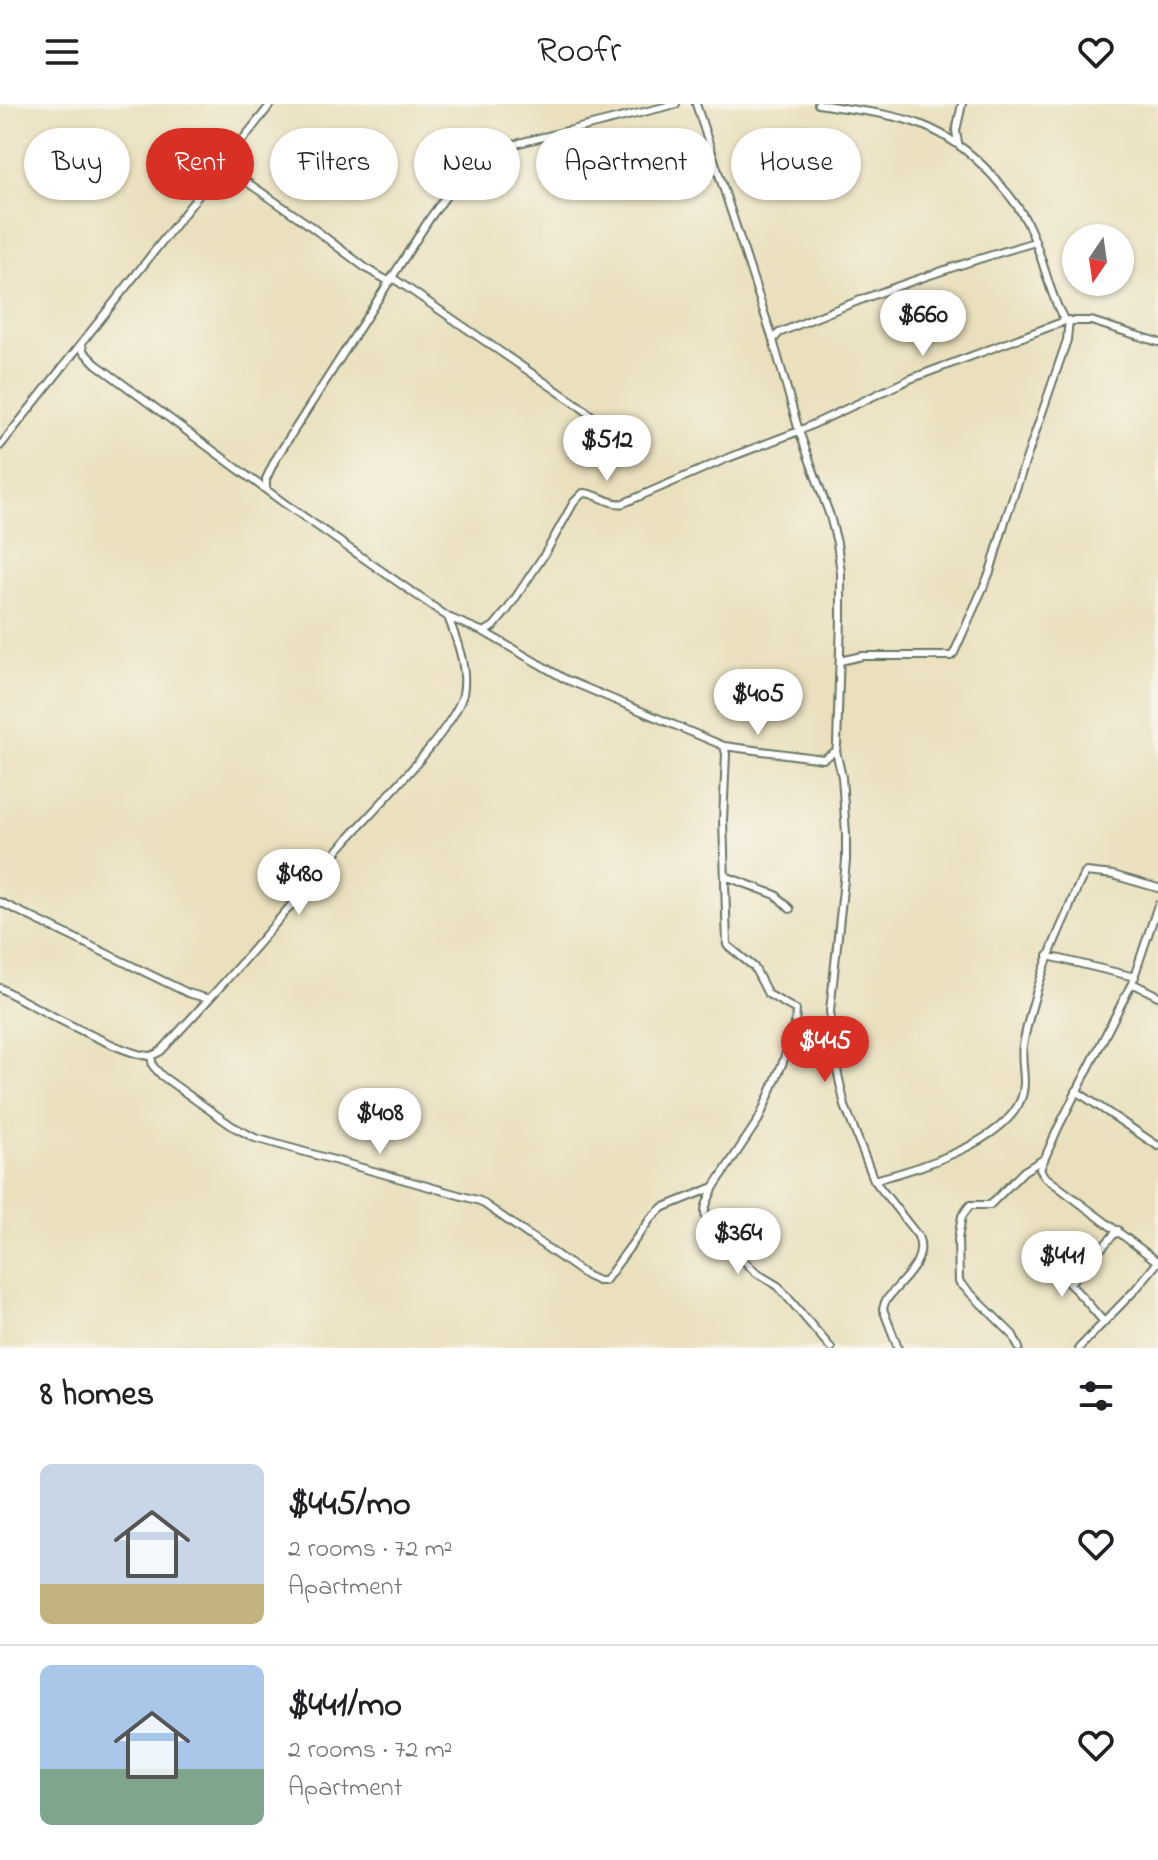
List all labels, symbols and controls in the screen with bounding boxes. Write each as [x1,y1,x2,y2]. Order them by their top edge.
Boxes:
text: Roofr [537,26,621,79]
icon: menu [40,30,84,74]
icon: heart [1074,30,1118,74]
chip: Buy [24,128,130,200]
chip: Rent [146,128,254,200]
chip: Filters [270,128,398,200]
chip: New [414,128,520,200]
chip: Apartment [536,128,715,200]
chip: House [731,128,861,200]
north arrow [1062,224,1134,296]
map controls [1062,224,1134,296]
pin: $660 [876,290,970,358]
text: $660 [898,297,948,335]
pin: $512 [560,415,654,483]
text: $512 [581,422,633,460]
pin: $405 [711,669,805,737]
text: $405 [732,676,784,714]
pin: $480 [252,849,346,917]
text: $480 [275,856,323,894]
pin: $445 [778,1016,872,1084]
text: $445 [799,1023,851,1061]
pin: $408 [333,1088,427,1156]
text: $408 [356,1095,404,1133]
pin: $364 [691,1208,785,1276]
text: $364 [714,1215,762,1253]
pin: $441 [1015,1231,1109,1299]
text: $441 [1039,1238,1085,1276]
text: 8 homes [40,1371,154,1421]
icon: filters [1074,1374,1118,1418]
text: $445/mo [288,1481,411,1531]
icon: home [104,1496,200,1592]
icon: heart [1074,1522,1118,1566]
text: 2 rooms · 72 m² [288,1531,453,1569]
text: Apartment [288,1569,402,1607]
text: $441/mo [288,1682,402,1732]
icon: home [104,1697,200,1793]
icon: heart [1074,1723,1118,1767]
text: 2 rooms · 72 m² [288,1732,453,1770]
text: Apartment [288,1770,402,1808]

